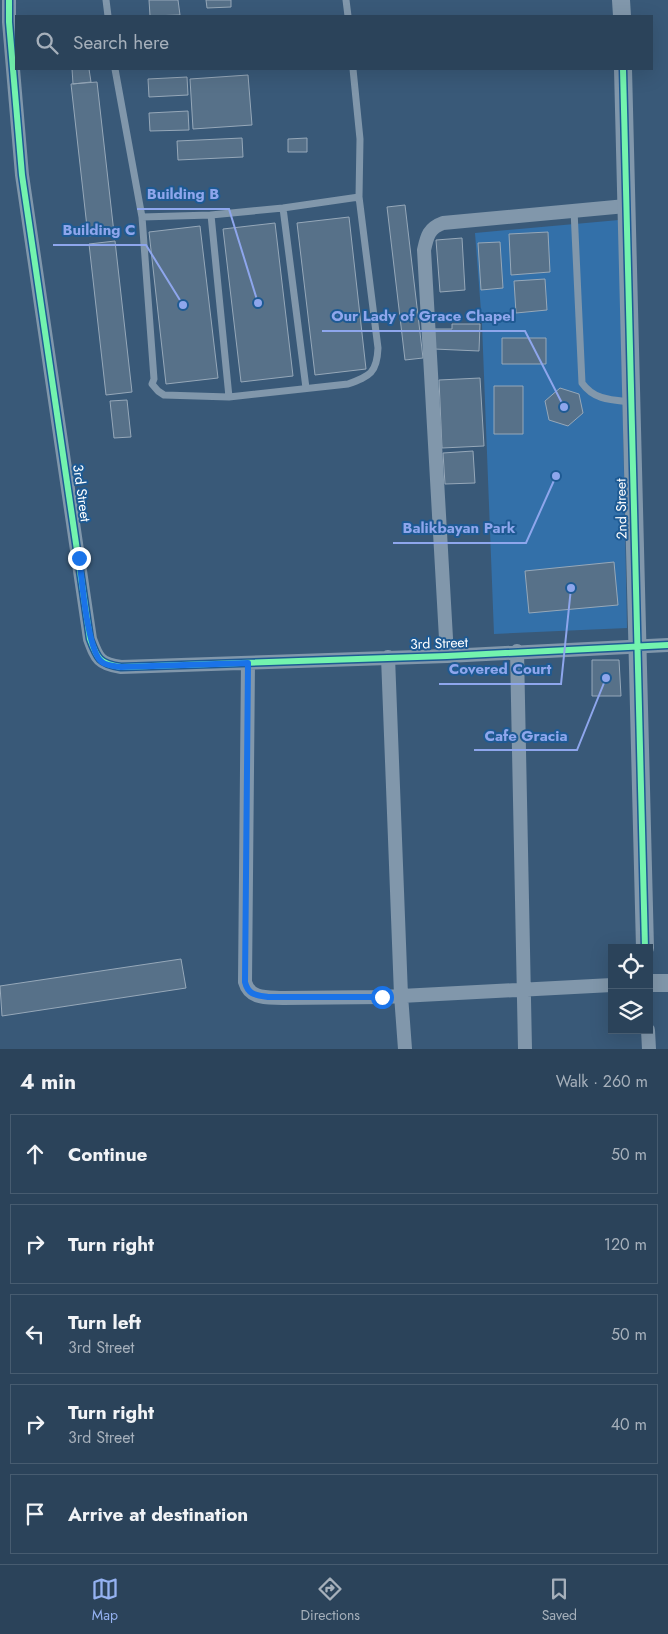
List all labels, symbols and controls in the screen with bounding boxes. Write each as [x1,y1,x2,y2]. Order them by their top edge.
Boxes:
search box [15,15,653,70]
icon: search [33,29,61,57]
text: Search here [73,29,169,56]
callout: Building B [137,179,229,209]
text: Building B [147,183,219,205]
callout: Building C [53,215,146,245]
text: Building C [63,219,135,241]
callout: Our Lady of Grace Chapel [322,301,525,331]
text: Our Lady of Grace Chapel [331,305,515,327]
street label: 3rd Street [68,463,96,524]
street label: 2nd Street [610,478,632,540]
callout: Balikbayan Park [393,513,526,543]
text: Balikbayan Park [403,517,516,539]
route end [68,547,91,570]
street label: 3rd Street [410,632,469,654]
callout: Covered Court [439,654,561,684]
text: Covered Court [449,658,552,680]
callout: Cafe Gracia [474,720,577,750]
text: Cafe Gracia [485,725,567,747]
map controls [608,944,653,1034]
button: locate [608,944,653,989]
route start [371,986,394,1009]
button: layers [608,989,653,1034]
text: 4 min [20,1067,76,1097]
text: Walk · 260 m [556,1070,648,1093]
icon: ahead [21,1140,49,1168]
text: Continue [68,1141,147,1168]
text: 50 m [611,1143,647,1166]
icon: right [21,1230,49,1258]
text: Turn right [68,1231,154,1258]
text: 120 m [604,1233,647,1256]
text: Turn left [68,1309,141,1336]
icon: left [21,1320,49,1348]
text: 50 m [611,1323,647,1346]
text: 3rd Street [68,1336,134,1359]
text: Turn right [68,1399,154,1426]
icon: right [21,1410,49,1438]
text: 40 m [611,1413,647,1436]
text: 3rd Street [68,1426,134,1449]
icon: arrive [21,1500,49,1528]
text: Arrive at destination [68,1501,248,1528]
tab: Map [91,1575,119,1625]
tab: Directions [301,1575,360,1625]
tab: Saved [542,1575,577,1625]

